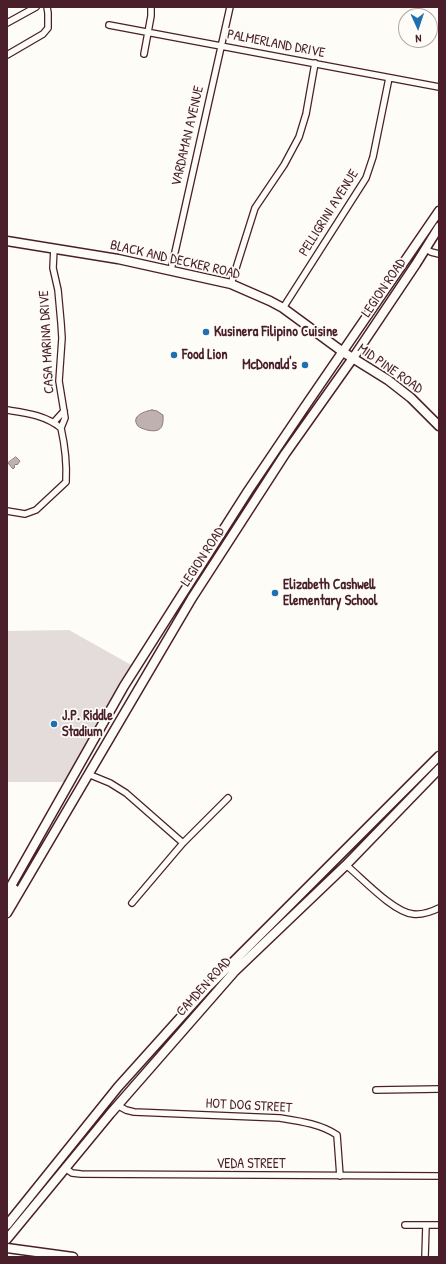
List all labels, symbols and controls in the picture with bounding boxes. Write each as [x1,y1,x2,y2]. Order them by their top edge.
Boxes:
north arrow [398,8,438,48]
street label: PALMERLAND DRIVE [226,26,326,62]
text: N [415,32,422,46]
street label: VARDAMAN AVENUE [168,84,208,188]
street label: PELLIGRINI AVENUE [296,166,362,260]
street label: BLACK AND DECKER ROAD [108,237,242,283]
street label: LEGION ROAD [358,255,410,321]
street label: CASA MARINA DRIVE [36,290,58,394]
place label: Kusinera Filipino Cuisine [214,324,338,340]
marker: Kusinera Filipino Cuisine [201,327,211,337]
street label: MID PINE ROAD [354,340,426,398]
place label: Food Lion [182,347,228,363]
marker: Food Lion [169,350,179,360]
place label: McDonald's [242,357,297,373]
marker: McDonald's [300,360,310,370]
street label: LEGION ROAD [178,524,228,590]
place label: Elizabeth Cashwell Elementary School [283,577,377,610]
marker: Elizabeth Cashwell Elementary School [270,588,280,598]
place label: J.P. Riddle Stadium [62,708,113,740]
marker: J.P. Riddle Stadium [49,719,59,729]
street label: CAMDEN ROAD [173,954,235,1020]
street label: HOT DOG STREET [205,1095,293,1117]
street label: VEDA STREET [216,1156,286,1172]

